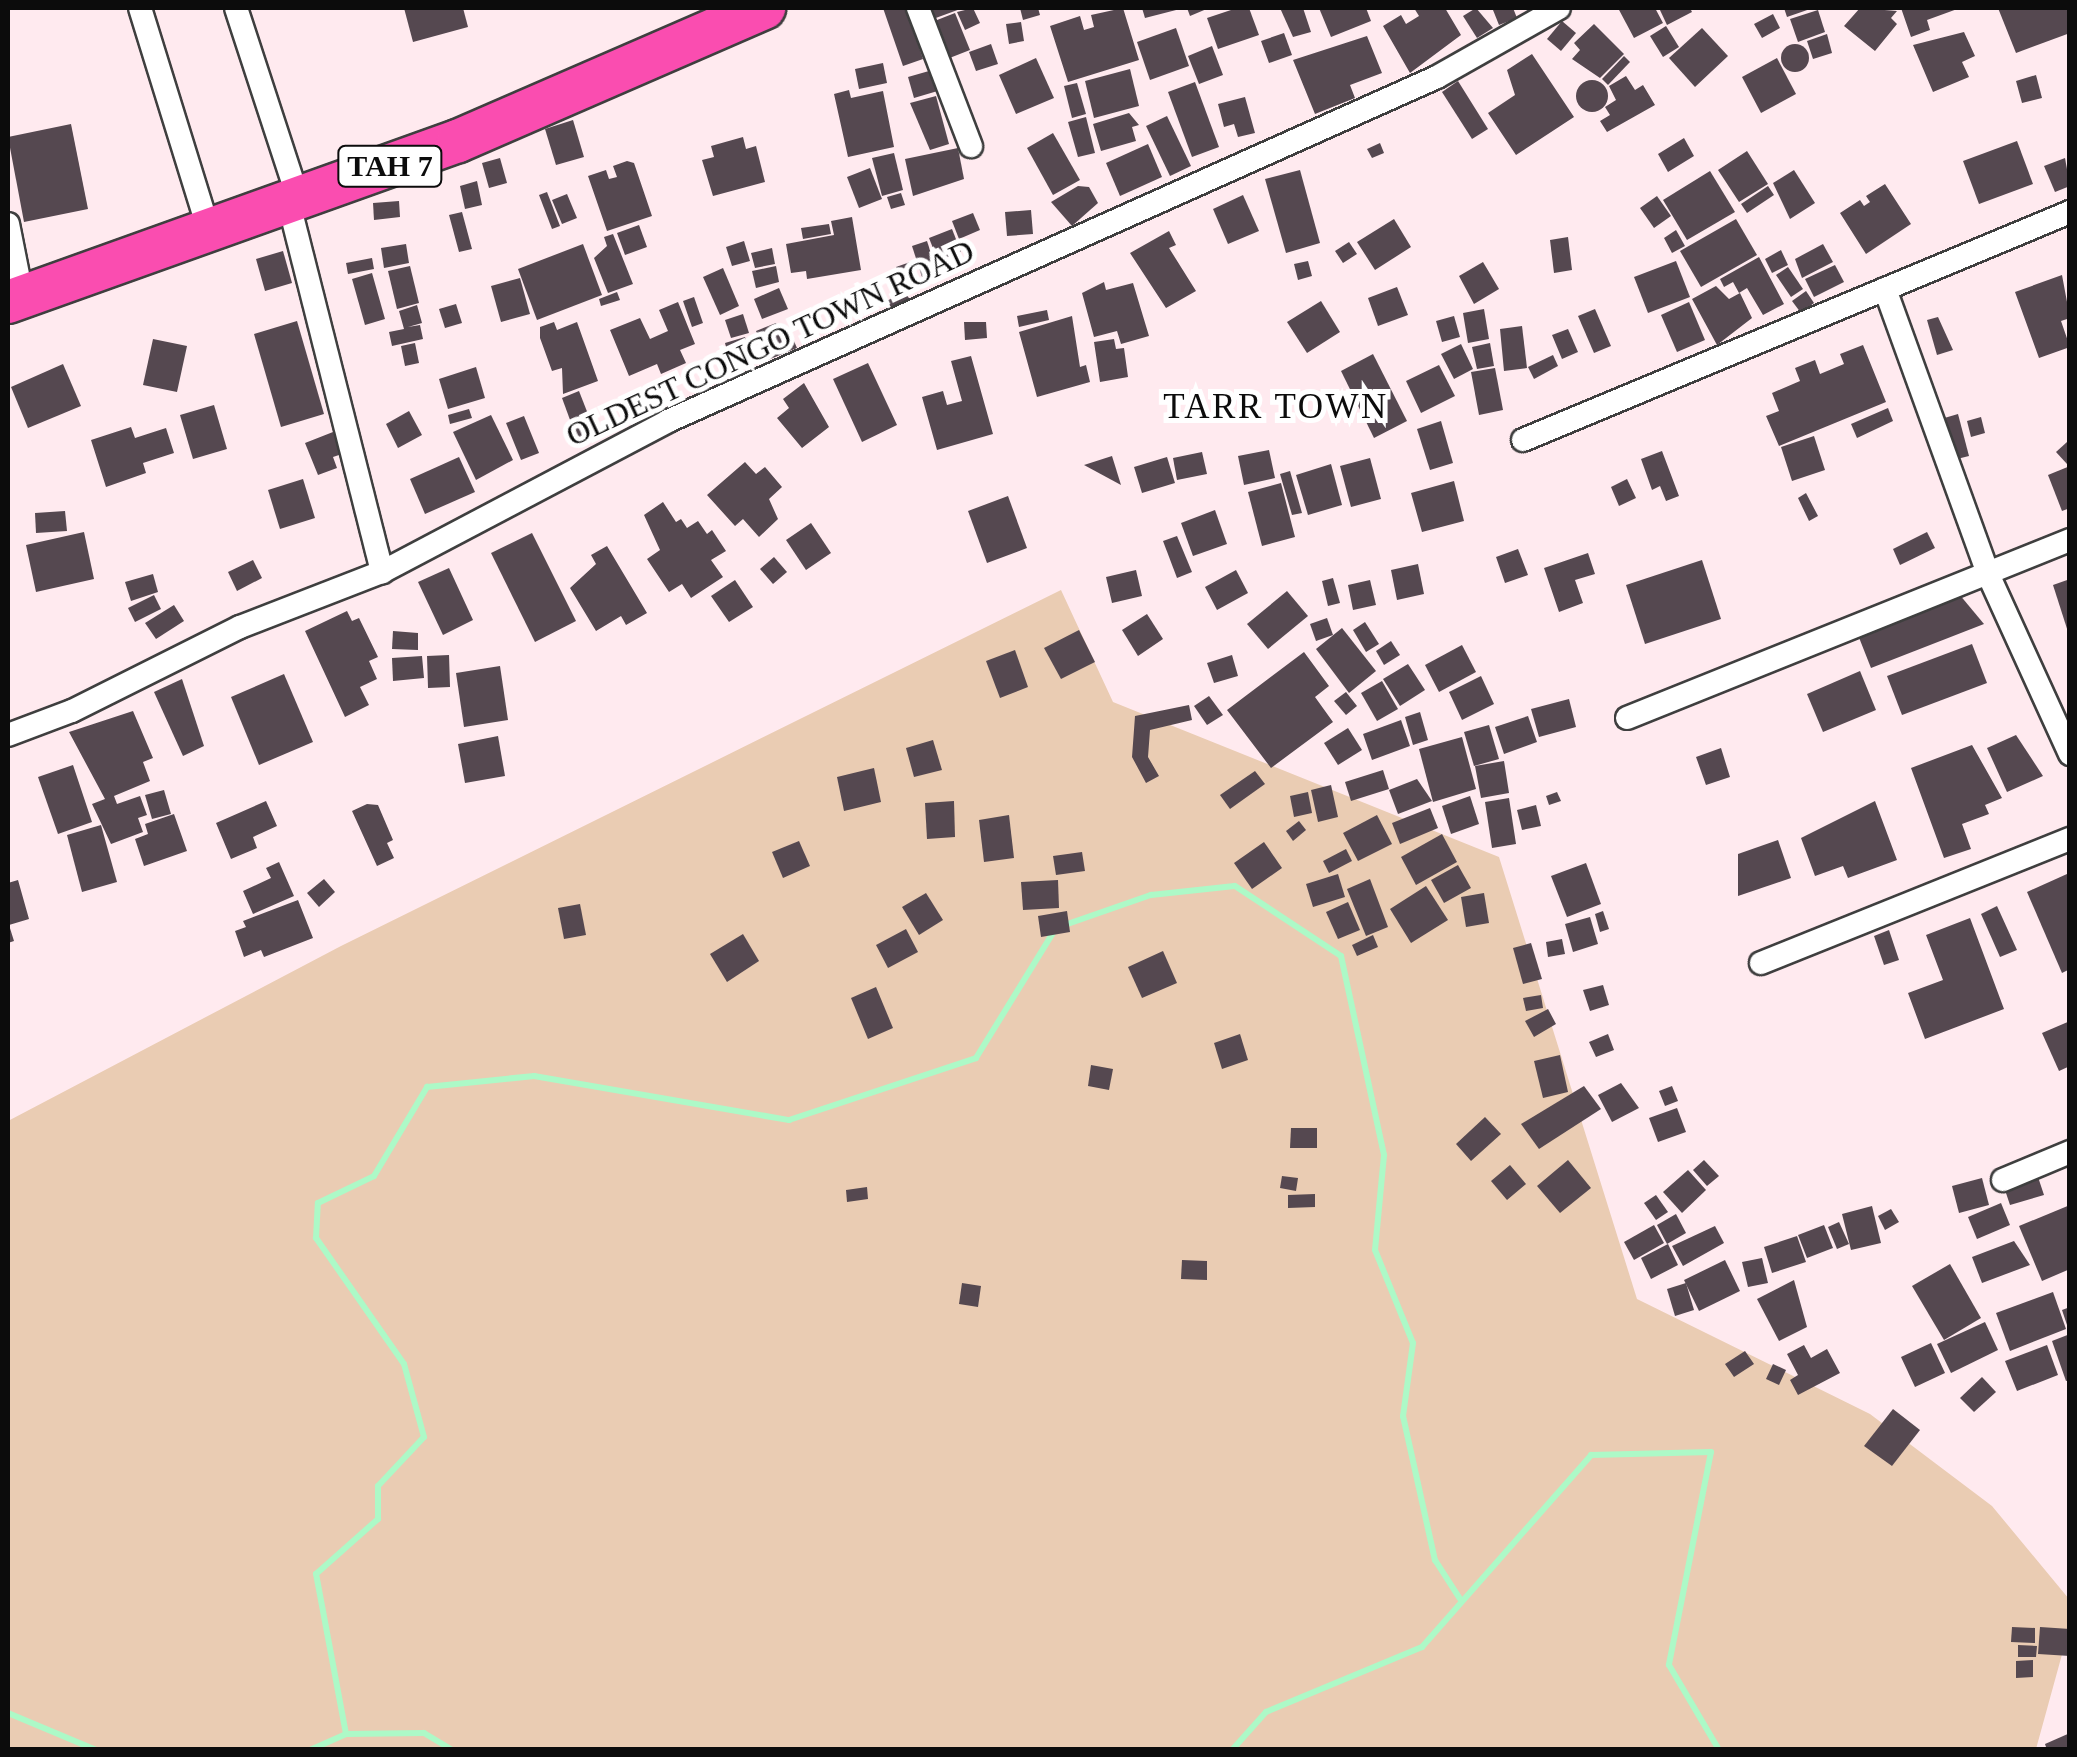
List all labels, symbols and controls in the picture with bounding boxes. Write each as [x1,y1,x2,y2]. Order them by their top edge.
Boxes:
road number: TAH 7 [335,141,445,191]
street label: OLDEST CONGO TOWN ROAD [560,231,980,455]
district label: TARR TOWN [1163,386,1389,428]

